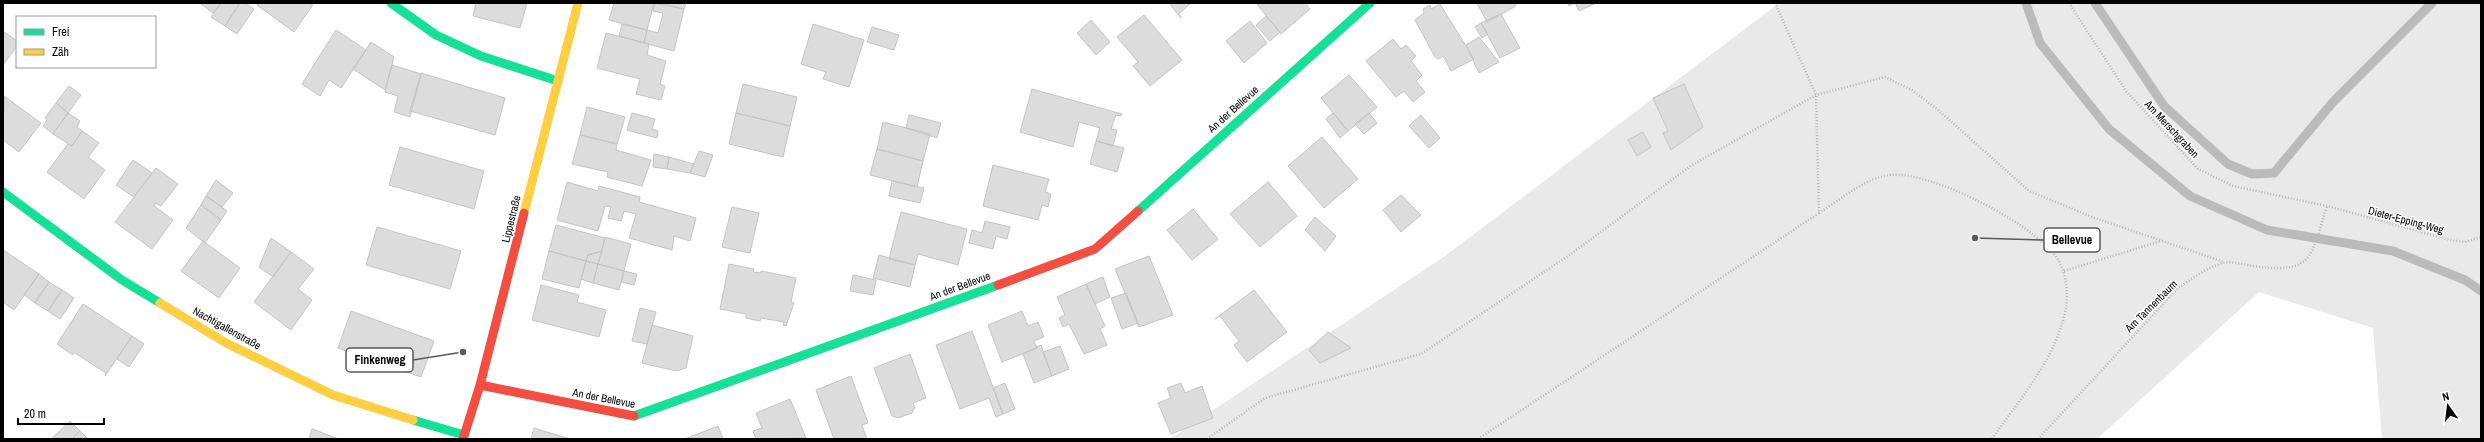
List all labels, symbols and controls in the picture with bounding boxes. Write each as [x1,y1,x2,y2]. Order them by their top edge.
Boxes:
legend [16,16,156,68]
text: Frei [52,24,70,40]
text: Zäh [52,44,69,60]
street label: An der Bellevue [1204,82,1261,136]
street label: Am Merschgraben [2141,97,2202,161]
street label: Lippestraße [498,194,524,244]
street label: Dieter-Epping-Weg [2367,203,2445,237]
callout: Bellevue [2044,228,2100,252]
text: Bellevue [2052,232,2093,248]
street label: An der Bellevue [927,269,992,304]
street label: Am Tannenbaum [2121,277,2180,336]
street label: Nachtigallenstraße [191,304,263,352]
callout: Finkenweg [346,348,413,372]
text: Finkenweg [355,352,405,368]
street label: An der Bellevue [570,385,637,411]
north arrow [2428,386,2468,426]
text: N [2441,389,2450,404]
scale bar [18,400,104,426]
text: 20 m [24,406,46,422]

